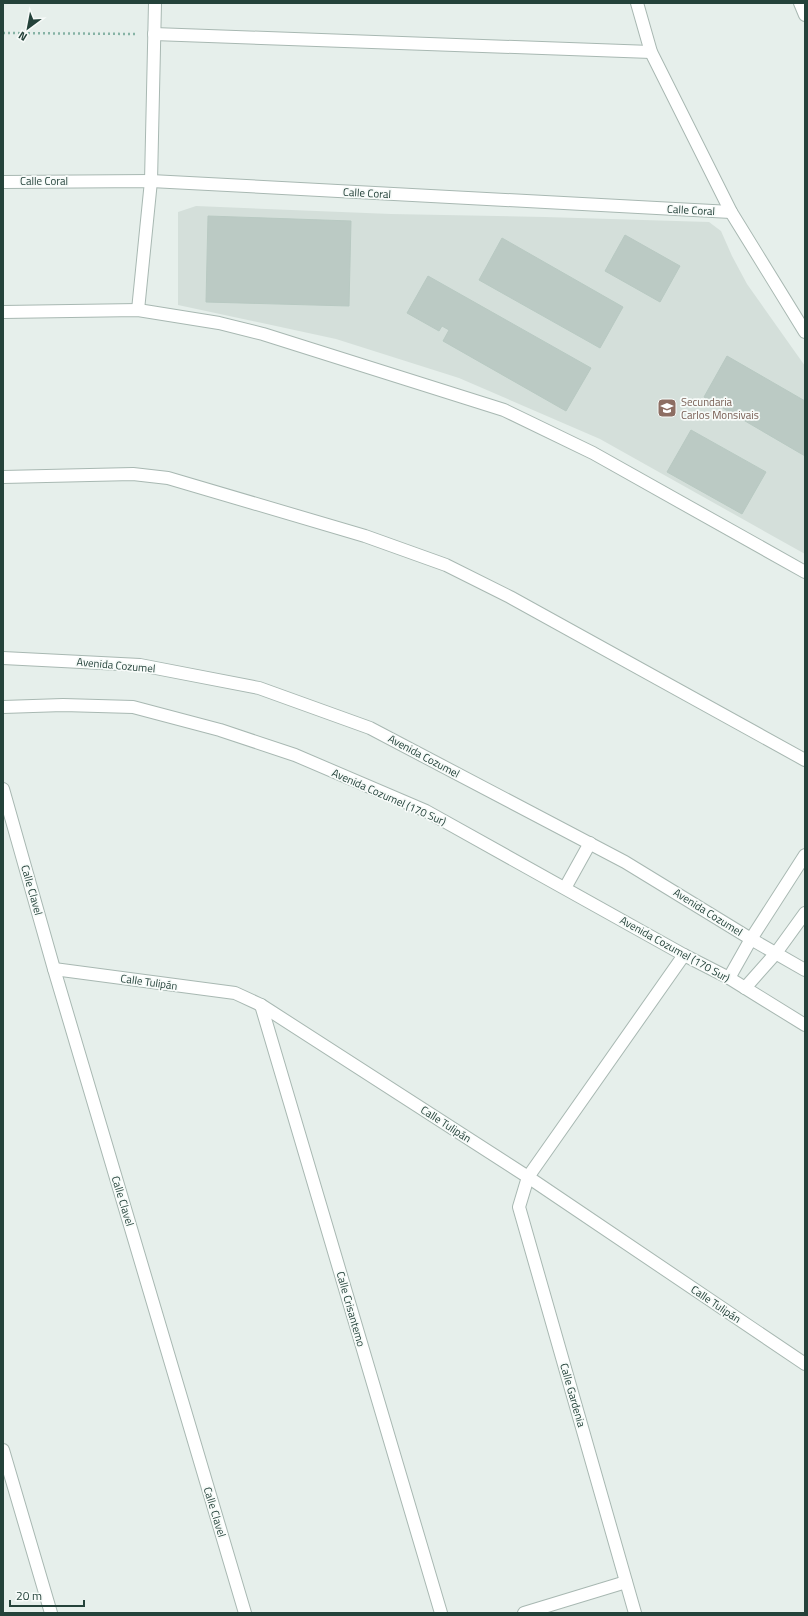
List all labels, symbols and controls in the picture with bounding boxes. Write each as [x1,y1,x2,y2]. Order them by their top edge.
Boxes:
north arrow [8,8,48,48]
text: N [15,28,30,45]
street label: Calle Coral [20,173,68,189]
street label: Calle Coral [343,184,391,202]
street label: Calle Coral [667,201,715,219]
place label: Secundaria Carlos Monsivais [681,394,759,423]
school or university icon: Secundaria Carlos Monsivais [656,397,678,419]
street label: Avenida Cozumel [76,654,156,676]
street label: Avenida Cozumel [385,730,463,782]
street label: Avenida Cozumel (170 Sur) [329,765,449,829]
street label: Calle Clavel [17,863,47,917]
street label: Avenida Cozumel [670,884,746,940]
street label: Avenida Cozumel (170 Sur) [617,912,733,986]
street label: Calle Tulipán [119,970,179,994]
street label: Calle Tulipán [418,1102,474,1146]
street label: Calle Clavel [108,1174,138,1228]
street label: Calle Crisantemo [333,1269,369,1349]
street label: Calle Tulipán [688,1281,744,1327]
street label: Calle Gardenia [556,1361,590,1429]
street label: Calle Clavel [200,1485,230,1539]
scale bar [10,1582,84,1608]
text: 20 m [16,1586,42,1605]

